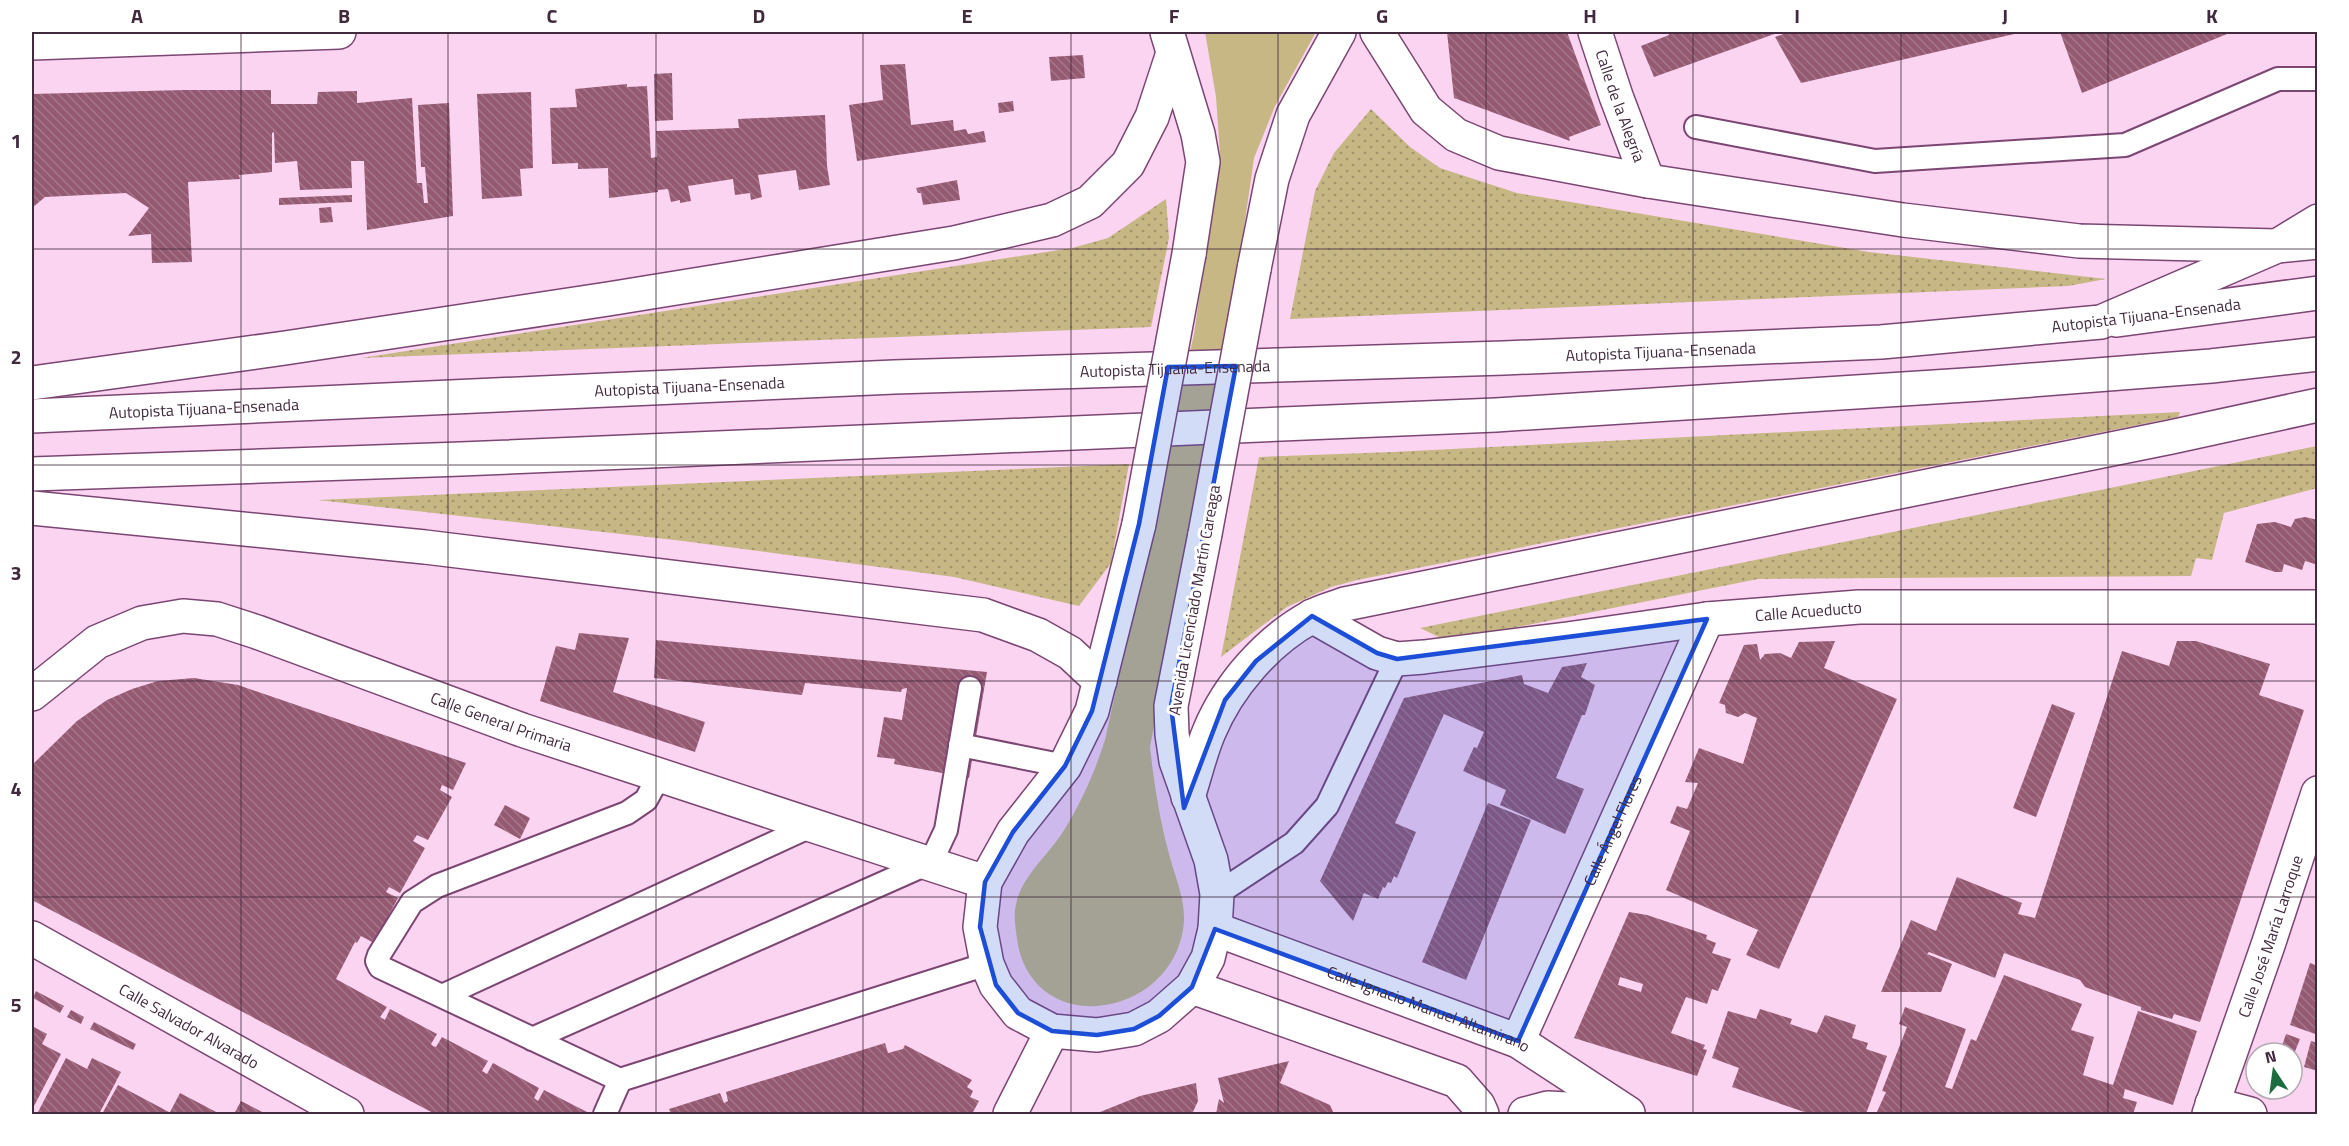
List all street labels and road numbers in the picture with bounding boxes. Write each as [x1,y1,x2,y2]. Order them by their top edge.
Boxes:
street label: Calle de la Alegría [1590,46,1652,165]
street label: Autopista Tijuana-Ensenada [2050,291,2242,339]
street label: Autopista Tijuana-Ensenada [1565,335,1756,367]
street label: Autopista Tijuana-Ensenada [1079,353,1271,383]
street label: Autopista Tijuana-Ensenada [594,370,785,403]
street label: Autopista Tijuana-Ensenada [108,392,300,425]
street label: Avenida Licenciado Martín Careaga [1162,483,1226,717]
street label: Calle Acueducto [1754,595,1863,627]
street label: Calle General Primaria [427,685,575,758]
street label: Calle Ángel Flores [1577,771,1648,889]
street label: Calle José María Larroque [2232,852,2309,1021]
street label: Calle Ignacio Manuel Altamirano [1324,959,1535,1058]
street label: Calle Salvador Alvarado [115,977,264,1075]

